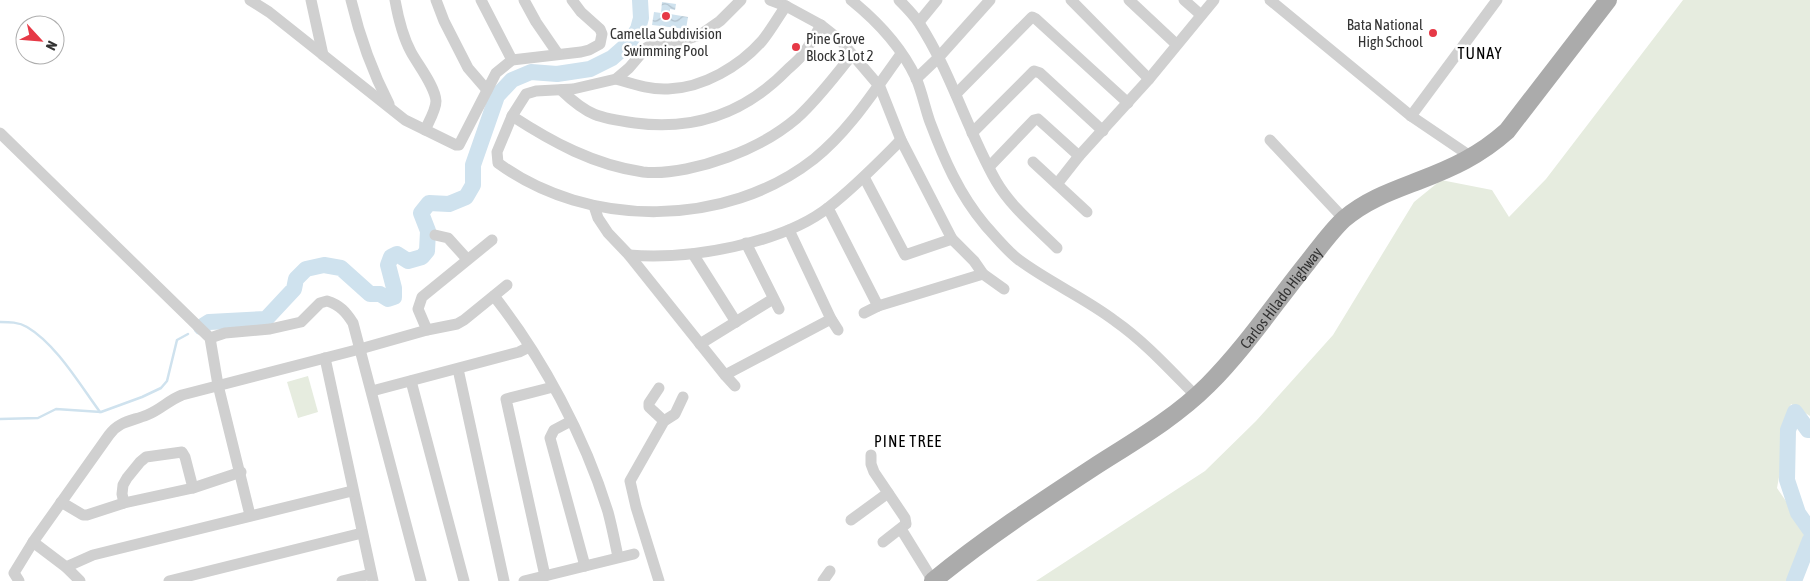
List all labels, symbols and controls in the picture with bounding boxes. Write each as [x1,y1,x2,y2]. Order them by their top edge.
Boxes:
marker: Camella Subdivision Swimming Pool [660,10,672,22]
north arrow [15,15,65,65]
place label: Bata National High School [1347,16,1423,50]
place label: Camella Subdivision Swimming Pool [610,25,722,59]
marker: Bata National High School [1427,27,1439,39]
place label: Pine Grove Block 3 Lot 2 [806,30,874,64]
text: N [43,38,61,53]
marker: Pine Grove Block 3 Lot 2 [790,41,802,53]
district label: TUNAY [1457,44,1503,62]
street label: Carlos Hilado Highway [1236,243,1325,352]
district label: PINE TREE [874,432,942,450]

